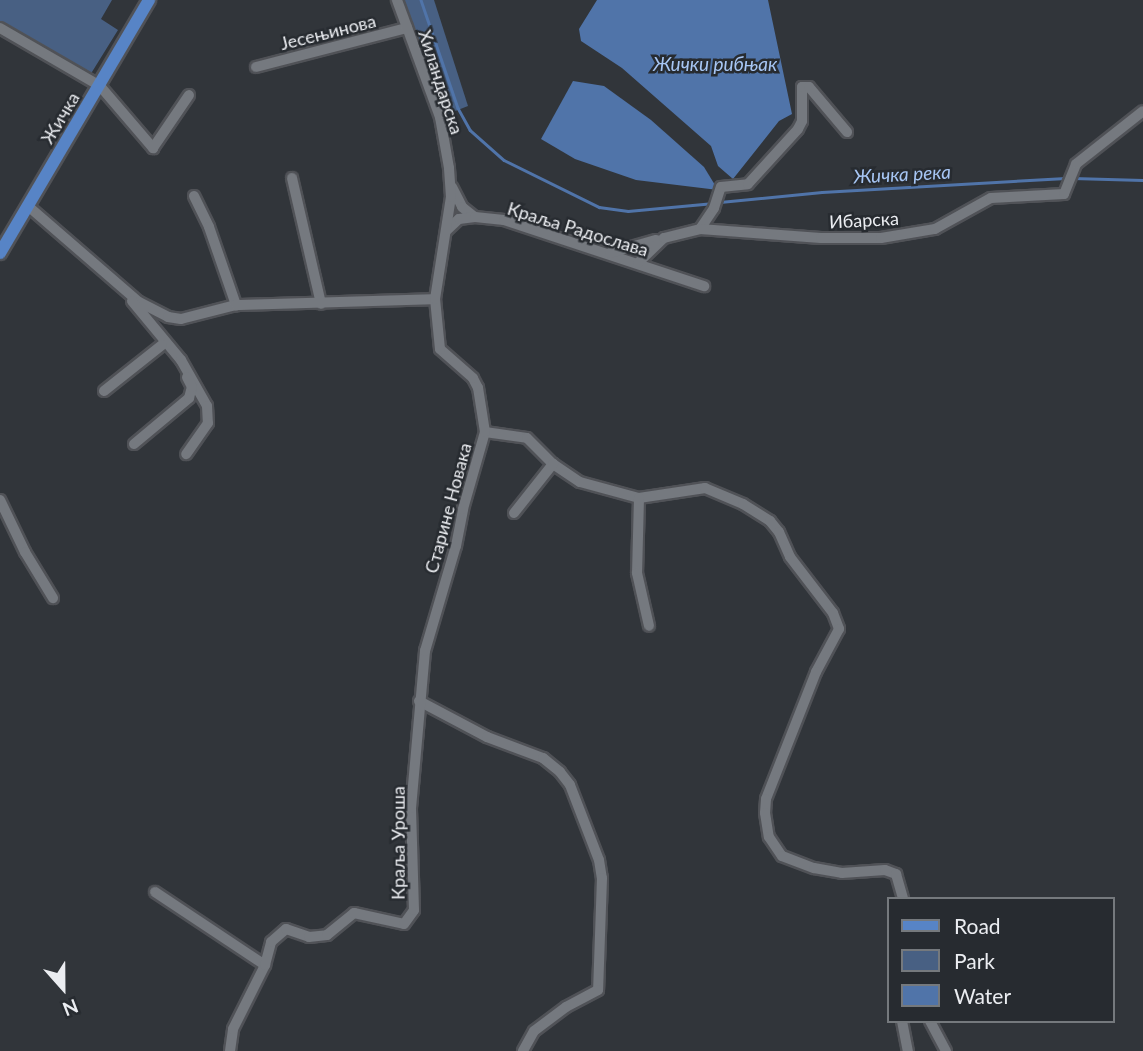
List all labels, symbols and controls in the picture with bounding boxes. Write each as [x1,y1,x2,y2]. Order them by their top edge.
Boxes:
street label: Јесењинова [278,10,378,54]
street label: Хиландарска [414,27,468,137]
water label: Жички рибњак [653,53,777,75]
street label: Жичка [36,88,84,148]
water label: Жичка река [853,160,951,188]
street label: Краља Радослава [505,197,651,261]
street label: Ибарска [829,207,899,233]
street label: Старине Новака [420,440,476,576]
street label: Краља Уроша [387,786,409,900]
legend [888,897,1115,1023]
text: Road [954,913,1001,938]
text: Park [954,948,995,973]
north arrow [28,953,98,1023]
text: Water [954,983,1011,1008]
text: N [60,995,82,1021]

